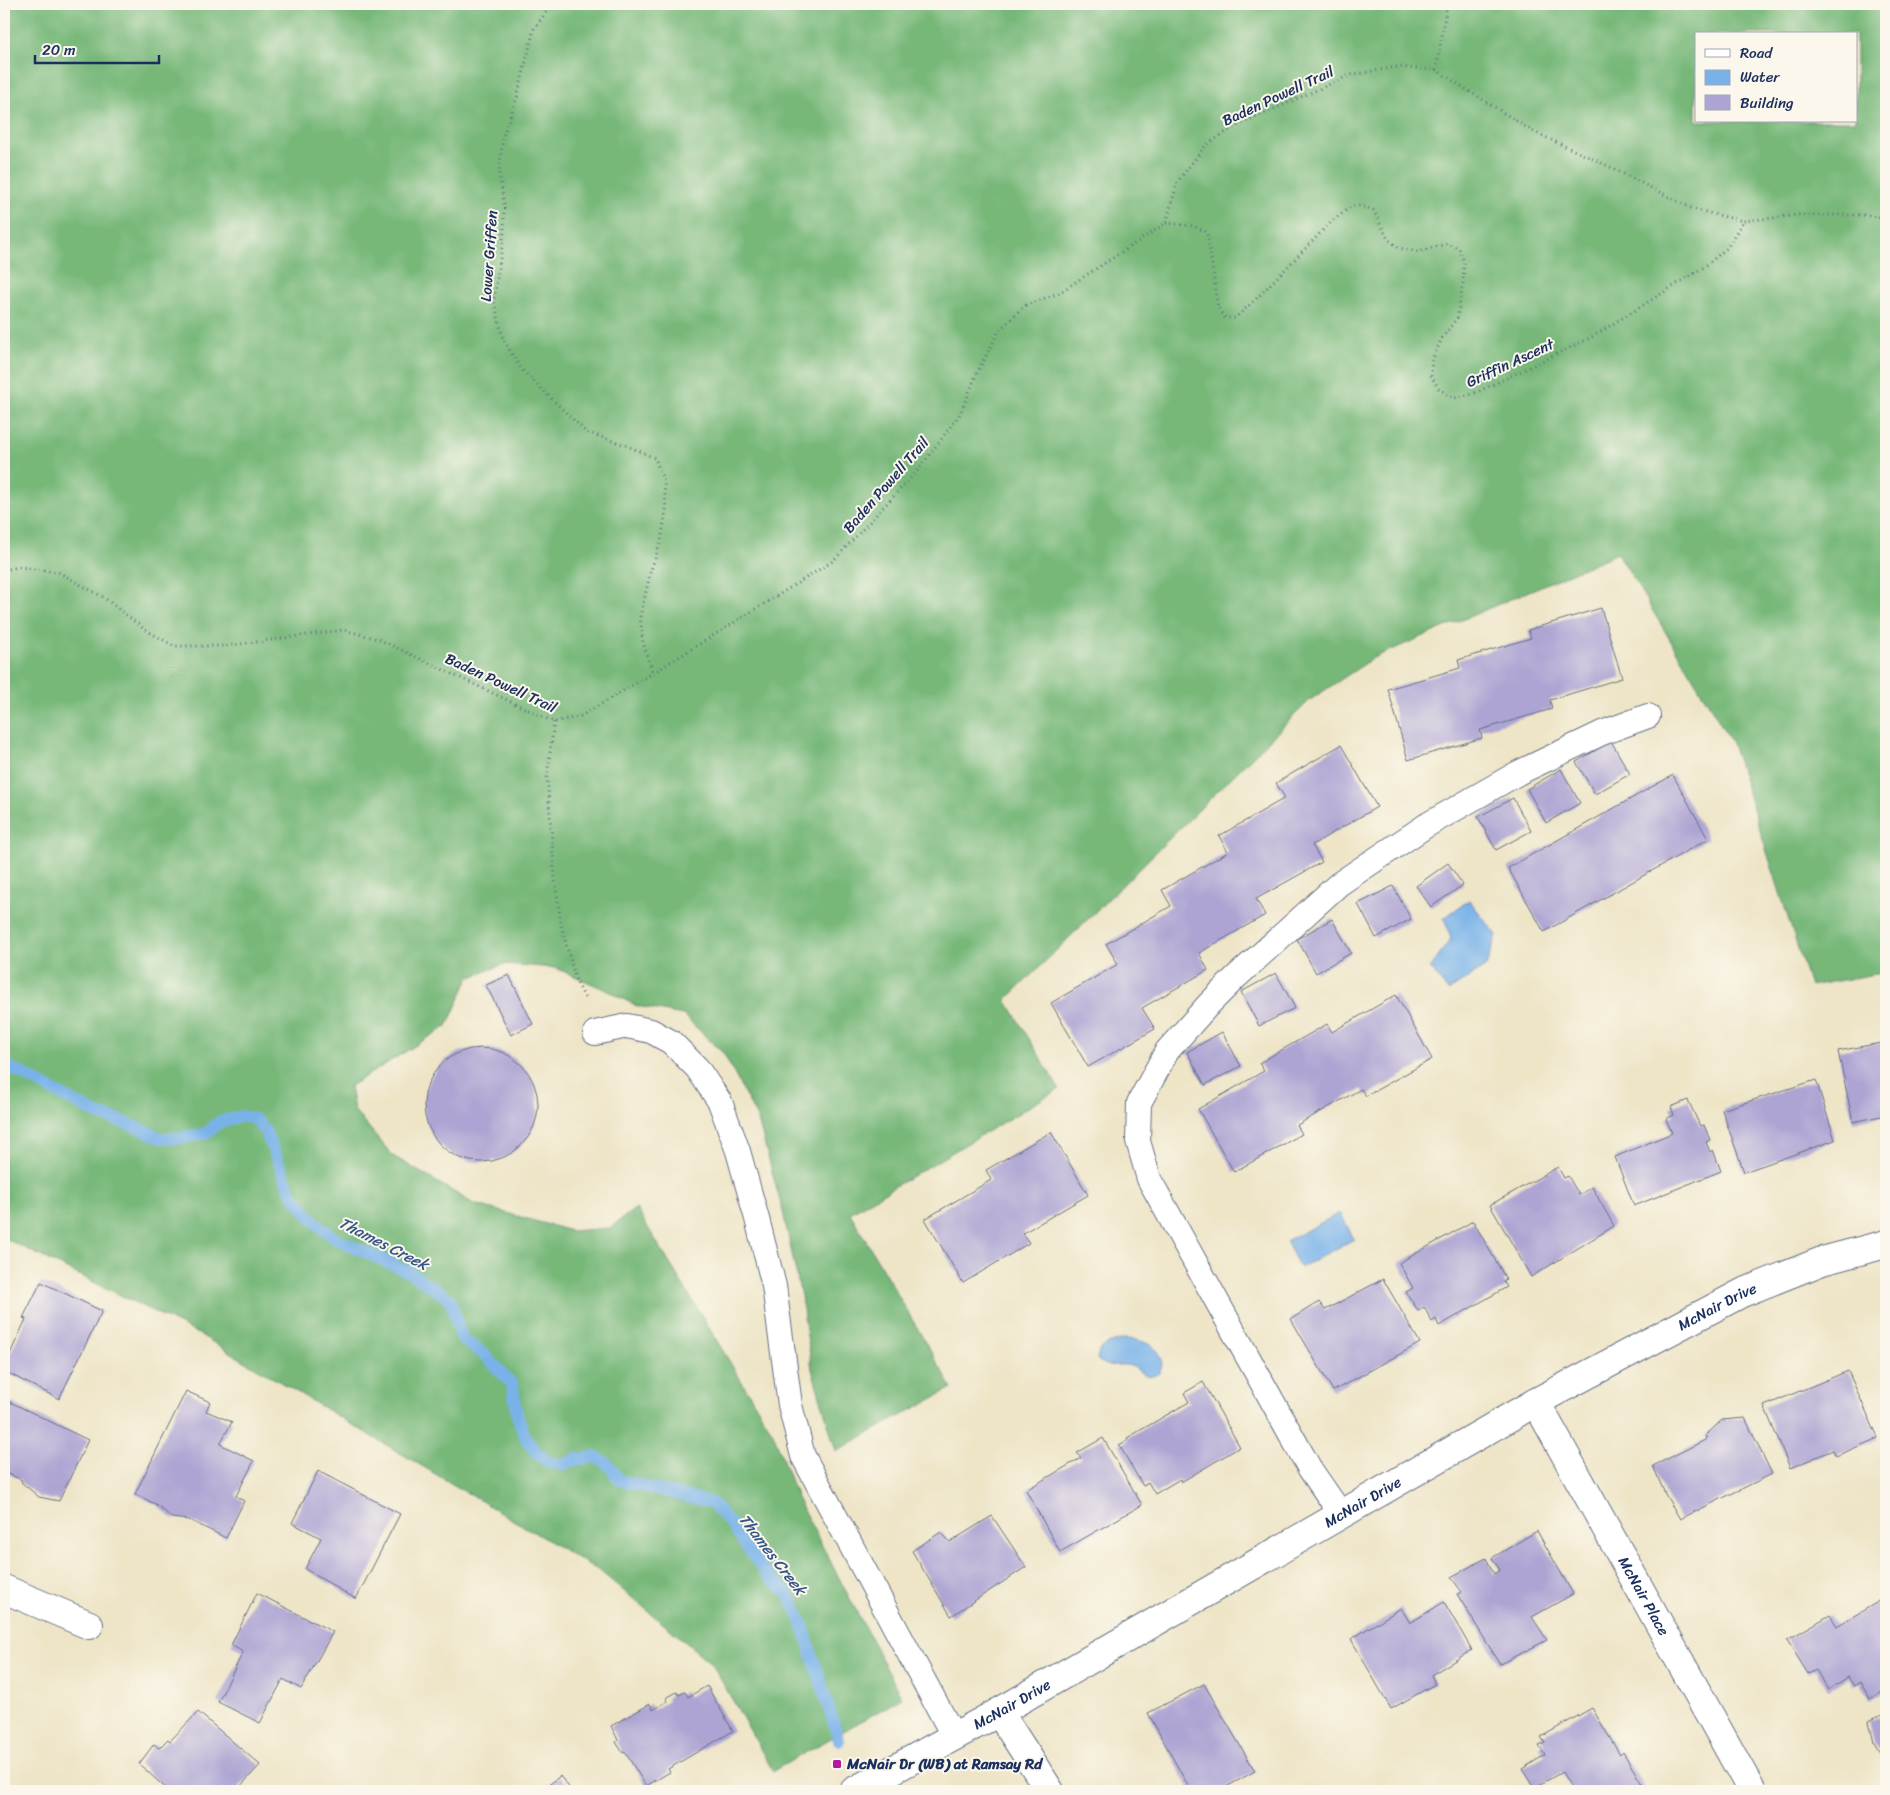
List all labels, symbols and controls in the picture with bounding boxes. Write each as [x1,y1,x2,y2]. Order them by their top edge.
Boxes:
scale bar [35,32,159,64]
legend [1695,32,1858,122]
text: 20 m [42,37,76,63]
text: Road [1740,40,1773,66]
street label: Baden Powell Trail [1218,58,1339,133]
text: Water [1740,64,1780,90]
text: Building [1740,90,1794,116]
street label: Lower Griffen [473,210,505,302]
street label: Griffin Ascent [1462,331,1559,395]
street label: Baden Powell Trail [837,430,936,539]
street label: Baden Powell Trail [441,646,562,721]
water label: Thames Creek [334,1208,436,1280]
street label: McNair Drive [1673,1275,1761,1338]
street label: McNair Drive [1319,1469,1407,1535]
water label: Thames Creek [731,1507,816,1604]
street label: McNair Place [1611,1551,1677,1641]
street label: McNair Drive [968,1672,1056,1737]
place label: McNair Dr (WB) at Ramsay Rd [846,1751,1043,1777]
marker: McNair Dr (WB) at Ramsay Rd [831,1758,843,1770]

